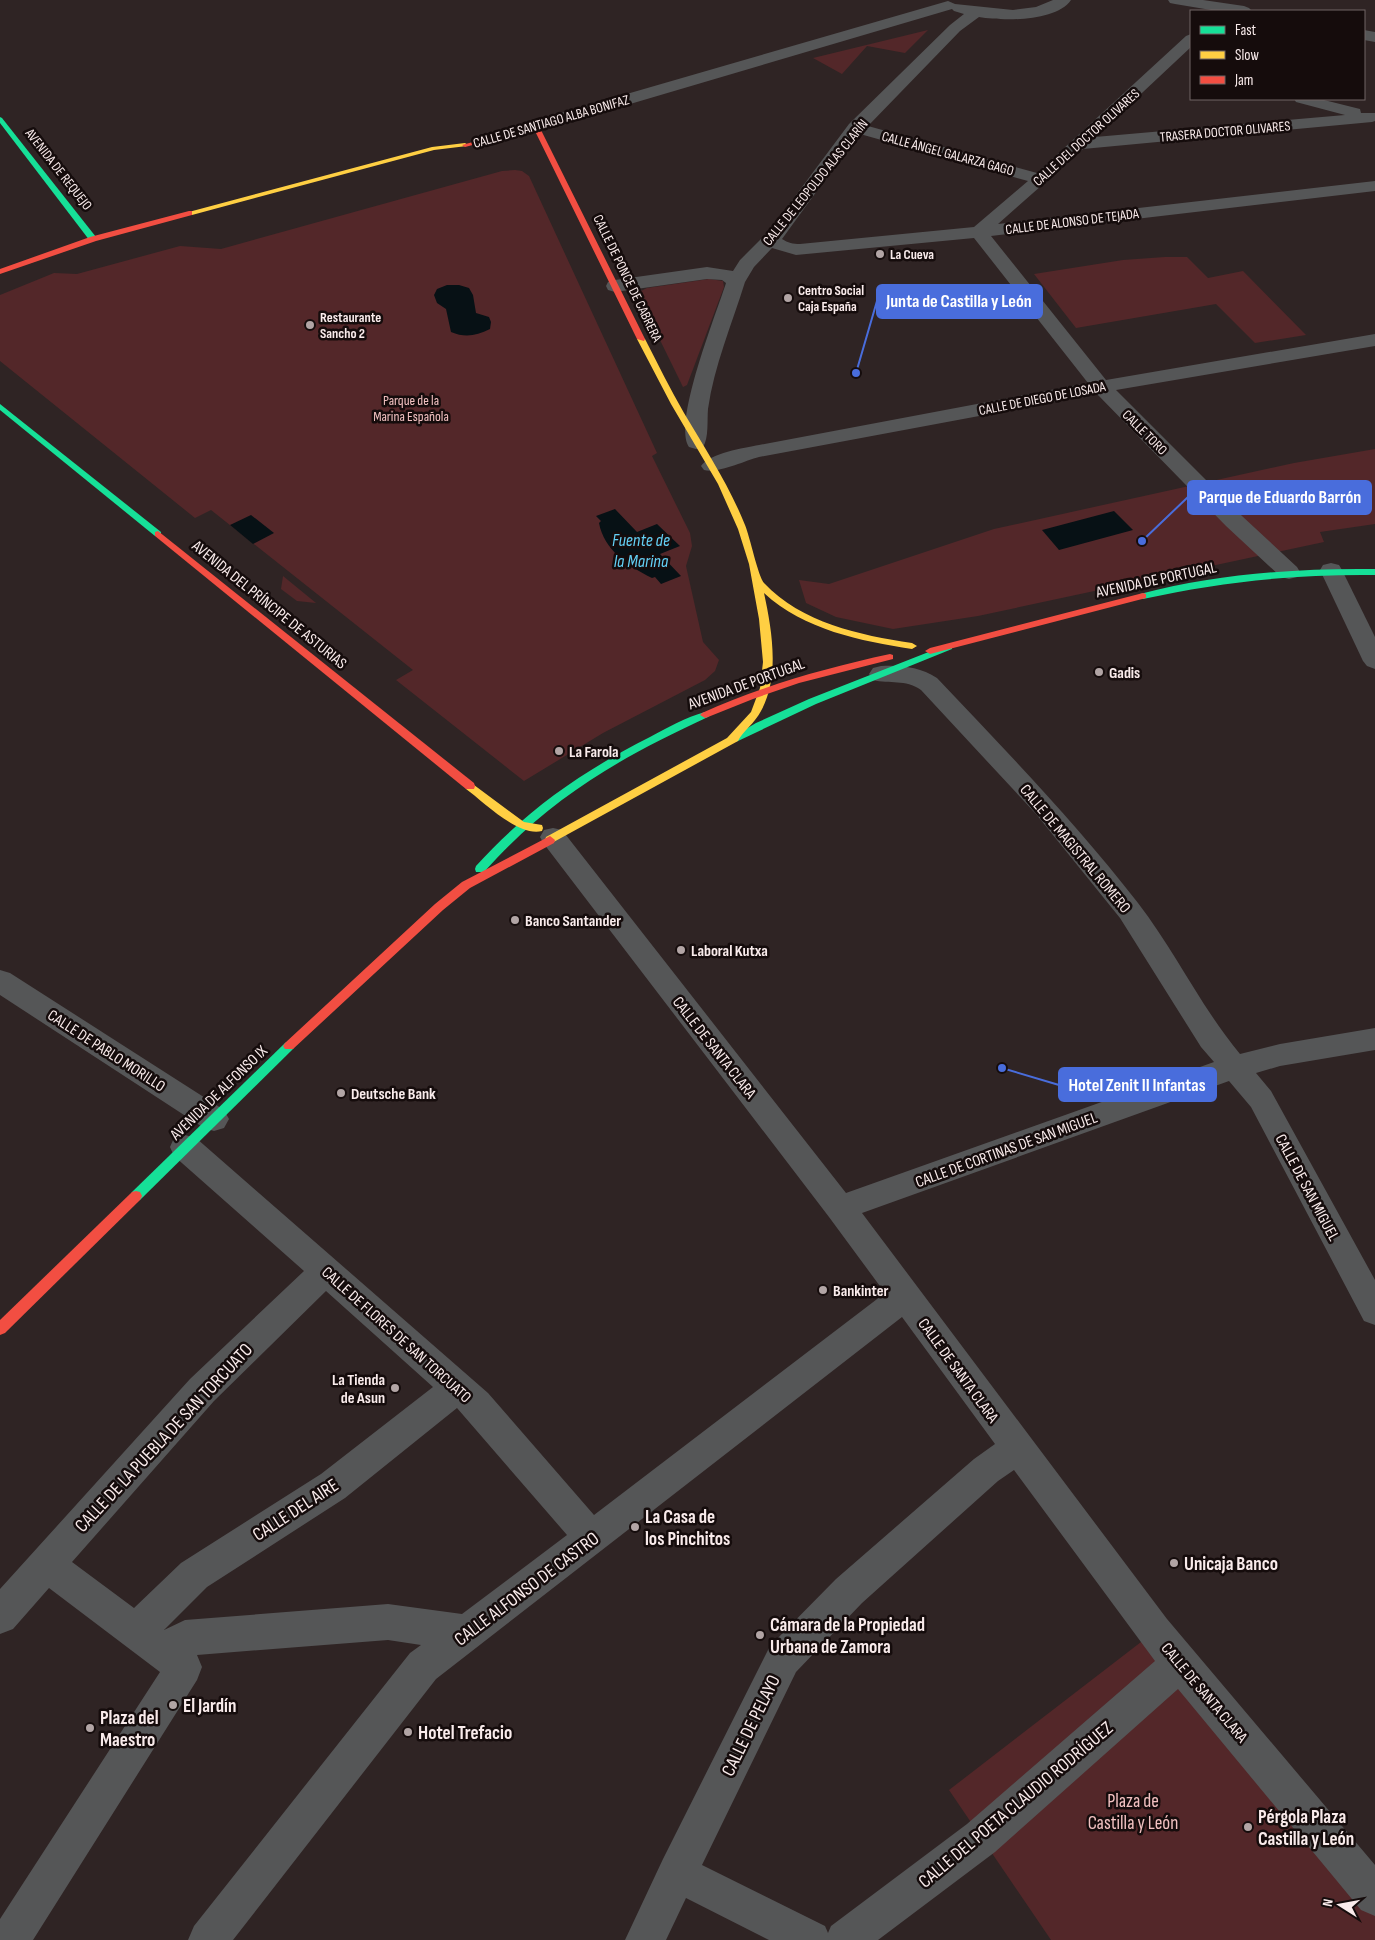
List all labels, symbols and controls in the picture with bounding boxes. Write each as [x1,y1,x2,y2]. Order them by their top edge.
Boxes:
legend [1190,10,1365,100]
text: Fast [1235,21,1257,40]
text: Slow [1235,46,1259,65]
text: Jam [1234,71,1253,90]
street label: CALLE DEL DOCTOR OLIVARES [1029,85,1143,190]
street label: CALLE DE SANTIAGO ALBA BONIFAZ [471,91,631,152]
street label: CALLE DE LEOPOLDO ALAS CLARÍN [759,116,872,249]
street label: TRASERA DOCTOR OLIVARES [1159,117,1291,146]
street label: AVENIDA DE REQUEJO [21,124,96,214]
street label: CALLE ÁNGEL GALARZA GAGO [880,128,1016,179]
street label: CALLE DE ALONSO DE TEJADA [1005,205,1141,238]
street label: CALLE DE PONCE DE CABRERA [589,212,666,345]
place label: La Cueva [890,246,934,263]
marker: La Cueva [874,248,886,260]
place label: Centro Social Caja España [798,282,864,315]
callout: Junta de Castilla y León [877,285,1042,318]
text: Junta de Castilla y León [885,291,1032,312]
marker: Centro Social Caja España [782,292,794,304]
place label: Restaurante Sancho 2 [320,309,381,342]
marker: Restaurante Sancho 2 [304,319,316,331]
street label: CALLE DE DIEGO DE LOSADA [977,378,1108,419]
park label: Parque de la Marina Española [373,392,449,425]
street label: CALLE TORO [1119,406,1171,459]
callout: Parque de Eduardo Barrón [1188,481,1371,514]
text: Parque de Eduardo Barrón [1199,487,1361,508]
water label: Fuente de la Marina [612,530,670,572]
street label: AVENIDA DEL PRÍNCIPE DE ASTURIAS [187,536,350,673]
street label: AVENIDA DE PORTUGAL [1093,558,1218,603]
street label: AVENIDA DE PORTUGAL [685,654,807,715]
place label: Gadis [1109,664,1140,683]
marker: Gadis [1093,666,1105,678]
place label: La Farola [569,743,619,762]
marker: La Farola [553,745,565,757]
street label: CALLE DE MAGISTRAL ROMERO [1015,781,1134,917]
place label: Banco Santander [525,912,621,931]
marker: Banco Santander [509,914,521,926]
place label: Laboral Kutxa [691,942,768,961]
marker: Laboral Kutxa [675,944,687,956]
street label: CALLE DE SANTA CLARA [668,993,760,1103]
street label: CALLE DE PABLO MORILLO [44,1006,169,1096]
street label: AVENIDA DE ALFONSO IX [166,1042,272,1145]
callout: Hotel Zenit II Infantas [1059,1068,1216,1101]
text: Hotel Zenit II Infantas [1068,1075,1206,1096]
place label: Deutsche Bank [351,1085,436,1104]
marker: Deutsche Bank [335,1087,347,1099]
street label: CALLE DE CORTINAS DE SAN MIGUEL [913,1109,1100,1192]
street label: CALLE DE SAN MIGUEL [1271,1131,1343,1244]
street label: CALLE DE FLORES DE SAN TORCUATO [317,1263,475,1407]
place label: Bankinter [833,1282,889,1301]
marker: Bankinter [817,1284,829,1296]
street label: CALLE DE SANTA CLARA [914,1315,1002,1427]
street label: CALLE DE LA PUEBLA DE SAN TORCUATO [70,1339,258,1537]
place label: La Tienda de Asun [332,1371,385,1408]
marker: La Tienda de Asun [389,1382,401,1394]
street label: CALLE DEL AIRE [248,1474,343,1547]
place label: La Casa de los Pinchitos [645,1506,730,1551]
marker: La Casa de los Pinchitos [629,1521,641,1533]
street label: CALLE ALFONSO DE CASTRO [450,1527,604,1651]
place label: Unicaja Banco [1184,1553,1278,1576]
marker: Unicaja Banco [1168,1557,1180,1569]
place label: Cámara de la Propiedad Urbana de Zamora [770,1614,925,1659]
marker: Cámara de la Propiedad Urbana de Zamora [754,1629,766,1641]
street label: CALLE DE SANTA CLARA [1157,1639,1251,1747]
street label: CALLE DE PELAYO [717,1671,786,1780]
place label: El Jardín [183,1695,236,1718]
marker: El Jardín [167,1699,179,1711]
place label: Plaza del Maestro [100,1707,159,1752]
street label: CALLE DEL POETA CLAUDIO RODRÍGUEZ [914,1717,1118,1893]
marker: Plaza del Maestro [84,1722,96,1734]
place label: Hotel Trefacio [418,1722,512,1745]
marker: Hotel Trefacio [402,1726,414,1738]
park label: Plaza de Castilla y León [1088,1790,1178,1835]
place label: Pérgola Plaza Castilla y León [1258,1806,1354,1851]
marker: Pérgola Plaza Castilla y León [1242,1821,1254,1833]
north arrow [1315,1880,1365,1930]
text: N [1319,1897,1337,1908]

